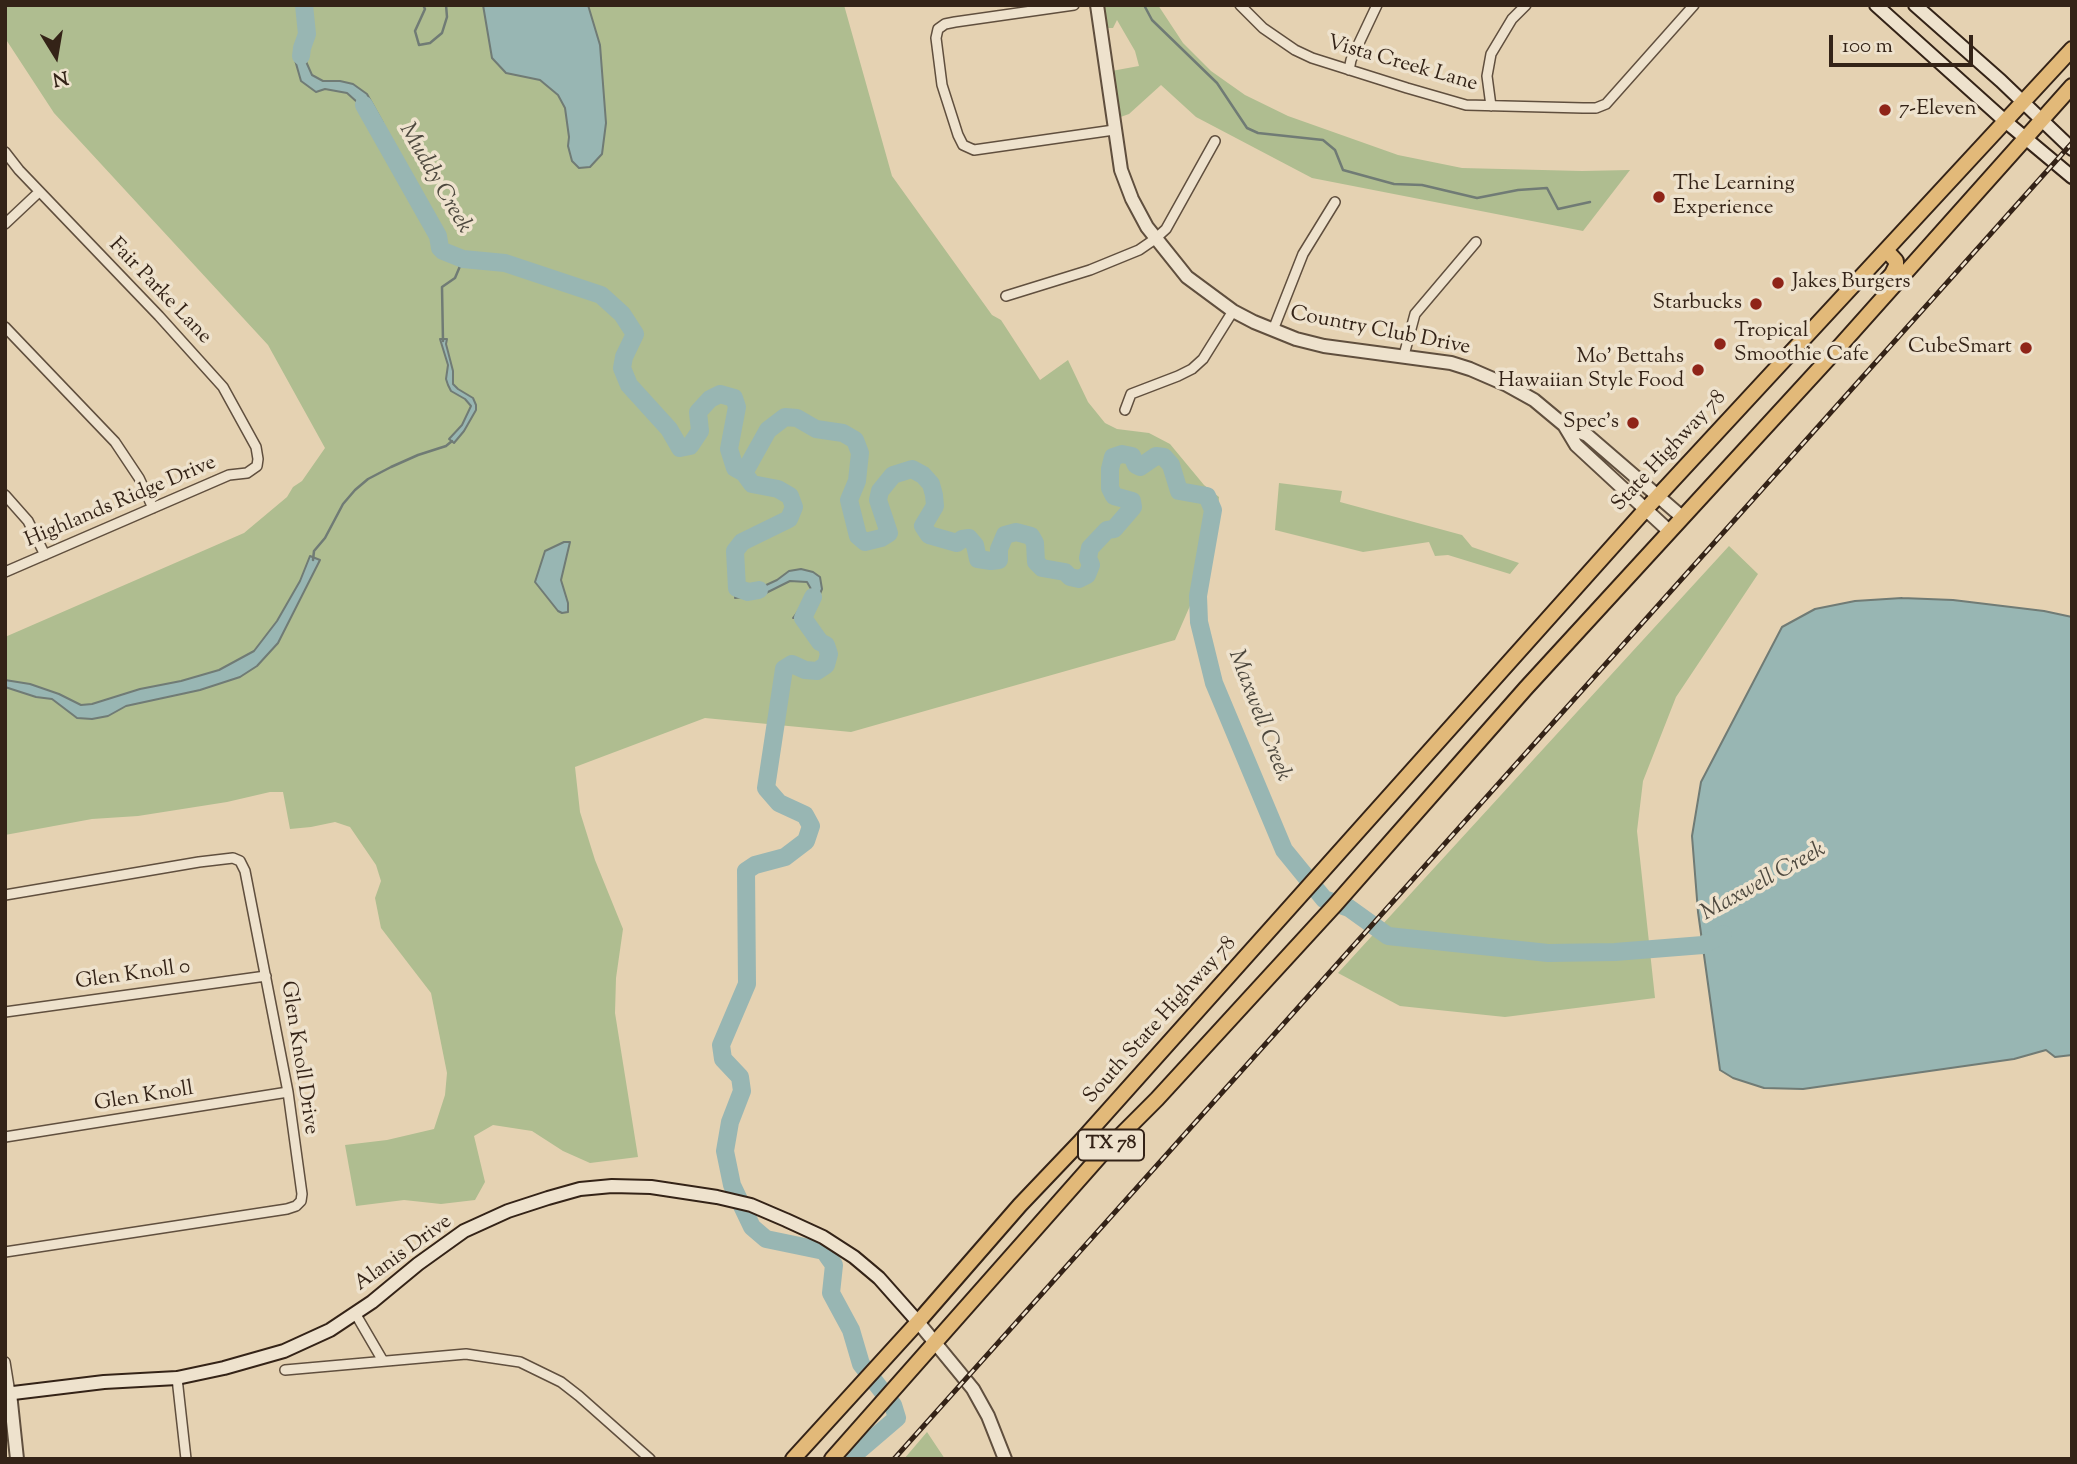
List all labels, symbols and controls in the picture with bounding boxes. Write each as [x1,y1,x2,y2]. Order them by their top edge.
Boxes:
north arrow [21,21,91,91]
scale bar [1832,21,1976,65]
street label: Vista Creek Lane [1324,31,1480,99]
text: 100 m [1842,32,1893,62]
text: N [50,62,70,92]
place label: 7-Eleven [1899,97,1977,123]
marker: 7-Eleven [1877,102,1893,118]
water label: Muddy Creek [391,119,477,239]
place label: The Learning Experience [1673,172,1795,222]
marker: The Learning Experience [1651,189,1667,205]
street label: Fair Parke Lane [102,234,216,350]
place label: Jakes Burgers [1792,270,1911,296]
marker: Jakes Burgers [1770,275,1786,291]
place label: Starbucks [1653,291,1742,317]
marker: Starbucks [1748,296,1764,312]
street label: Country Club Drive [1288,302,1472,362]
place label: Tropical Smoothie Cafe [1734,319,1869,369]
place label: CubeSmart [1908,335,2012,361]
marker: Tropical Smoothie Cafe [1712,336,1728,352]
marker: CubeSmart [2018,340,2034,356]
place label: Mo' Bettahs Hawaiian Style Food [1498,345,1684,395]
marker: Mo' Bettahs Hawaiian Style Food [1690,362,1706,378]
street label: State Highway 78 [1607,386,1733,518]
place label: Spec's [1563,410,1619,436]
marker: Spec's [1625,415,1641,431]
street label: Highlands Ridge Drive [22,451,220,555]
water label: Maxwell Creek [1220,646,1296,786]
water label: Maxwell Creek [1697,837,1831,929]
street label: South State Highway 78 [1079,932,1243,1110]
street label: Glen Knoll 0 [74,955,192,997]
street label: Glen Knoll Drive [273,979,323,1137]
street label: Glen Knoll [93,1078,195,1118]
road number: TX 78 [1078,1130,1144,1161]
street label: Alanis Drive [350,1210,458,1298]

